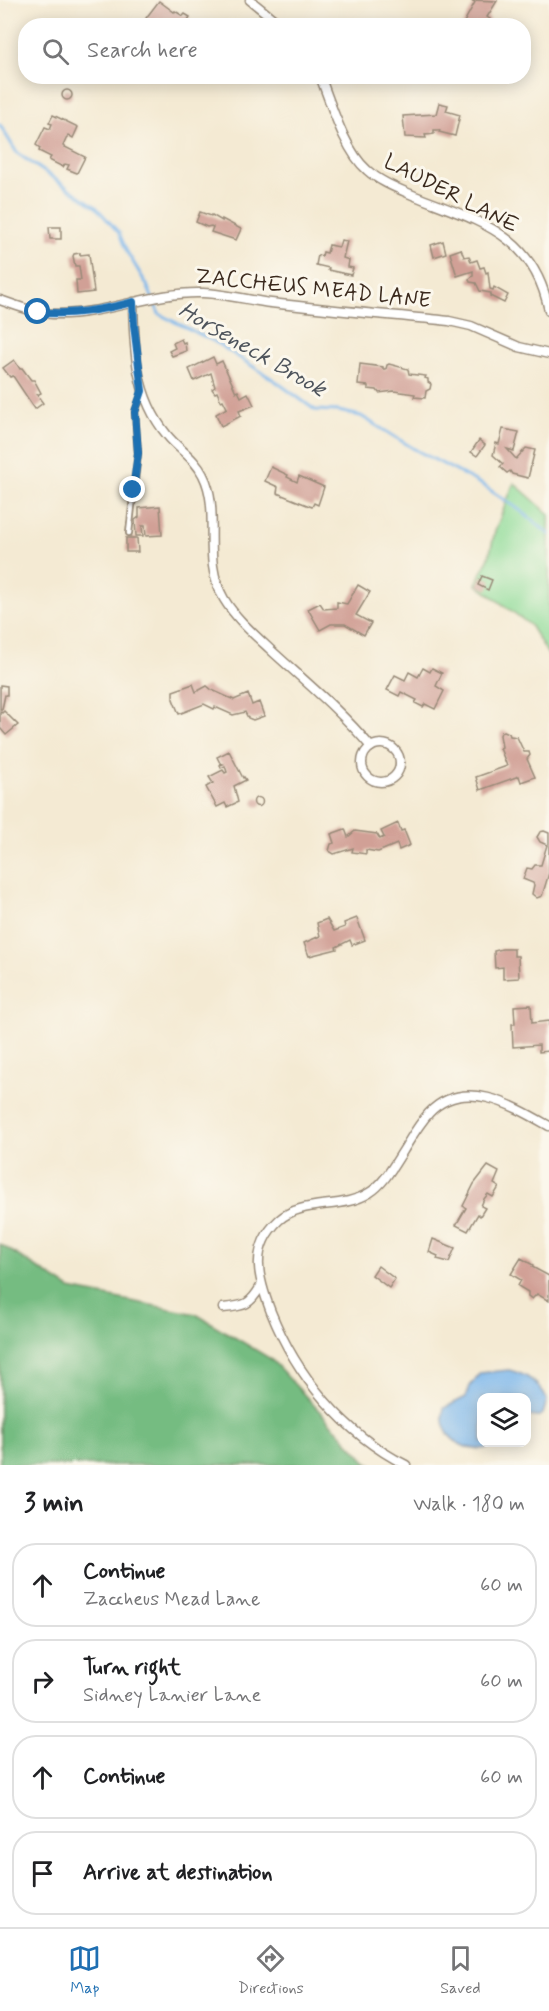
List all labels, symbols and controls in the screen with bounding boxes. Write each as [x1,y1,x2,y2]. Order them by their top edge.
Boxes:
search box [18,18,531,84]
icon: search [39,35,72,68]
text: Search here [87,37,198,65]
street label: LAUDER LANE [379,148,523,240]
street label: ZACCHEUS MEAD LANE [194,263,432,315]
water label: Horseneck Brook [173,295,333,406]
route start [24,298,50,324]
route end [119,476,145,502]
map controls [477,1393,531,1447]
button: layers [477,1393,531,1447]
text: 3 min [24,1487,84,1521]
text: Walk · 180 m [413,1491,525,1518]
text: Continue [83,1558,165,1586]
icon: ahead [26,1569,59,1602]
text: 60 m [480,1572,523,1599]
text: Zaccheus Mead Lane [83,1586,260,1613]
text: Turn right [83,1654,181,1682]
icon: right [26,1665,59,1698]
text: 60 m [480,1668,523,1695]
text: Sidney Lanier Lane [83,1682,261,1709]
icon: ahead [26,1761,59,1794]
text: Continue [83,1763,165,1791]
text: 60 m [480,1764,523,1791]
icon: arrive [26,1857,59,1890]
text: Arrive at destination [83,1859,273,1887]
tab: Map [68,1942,101,1999]
tab: Directions [238,1942,304,1999]
tab: Saved [440,1942,481,1999]

